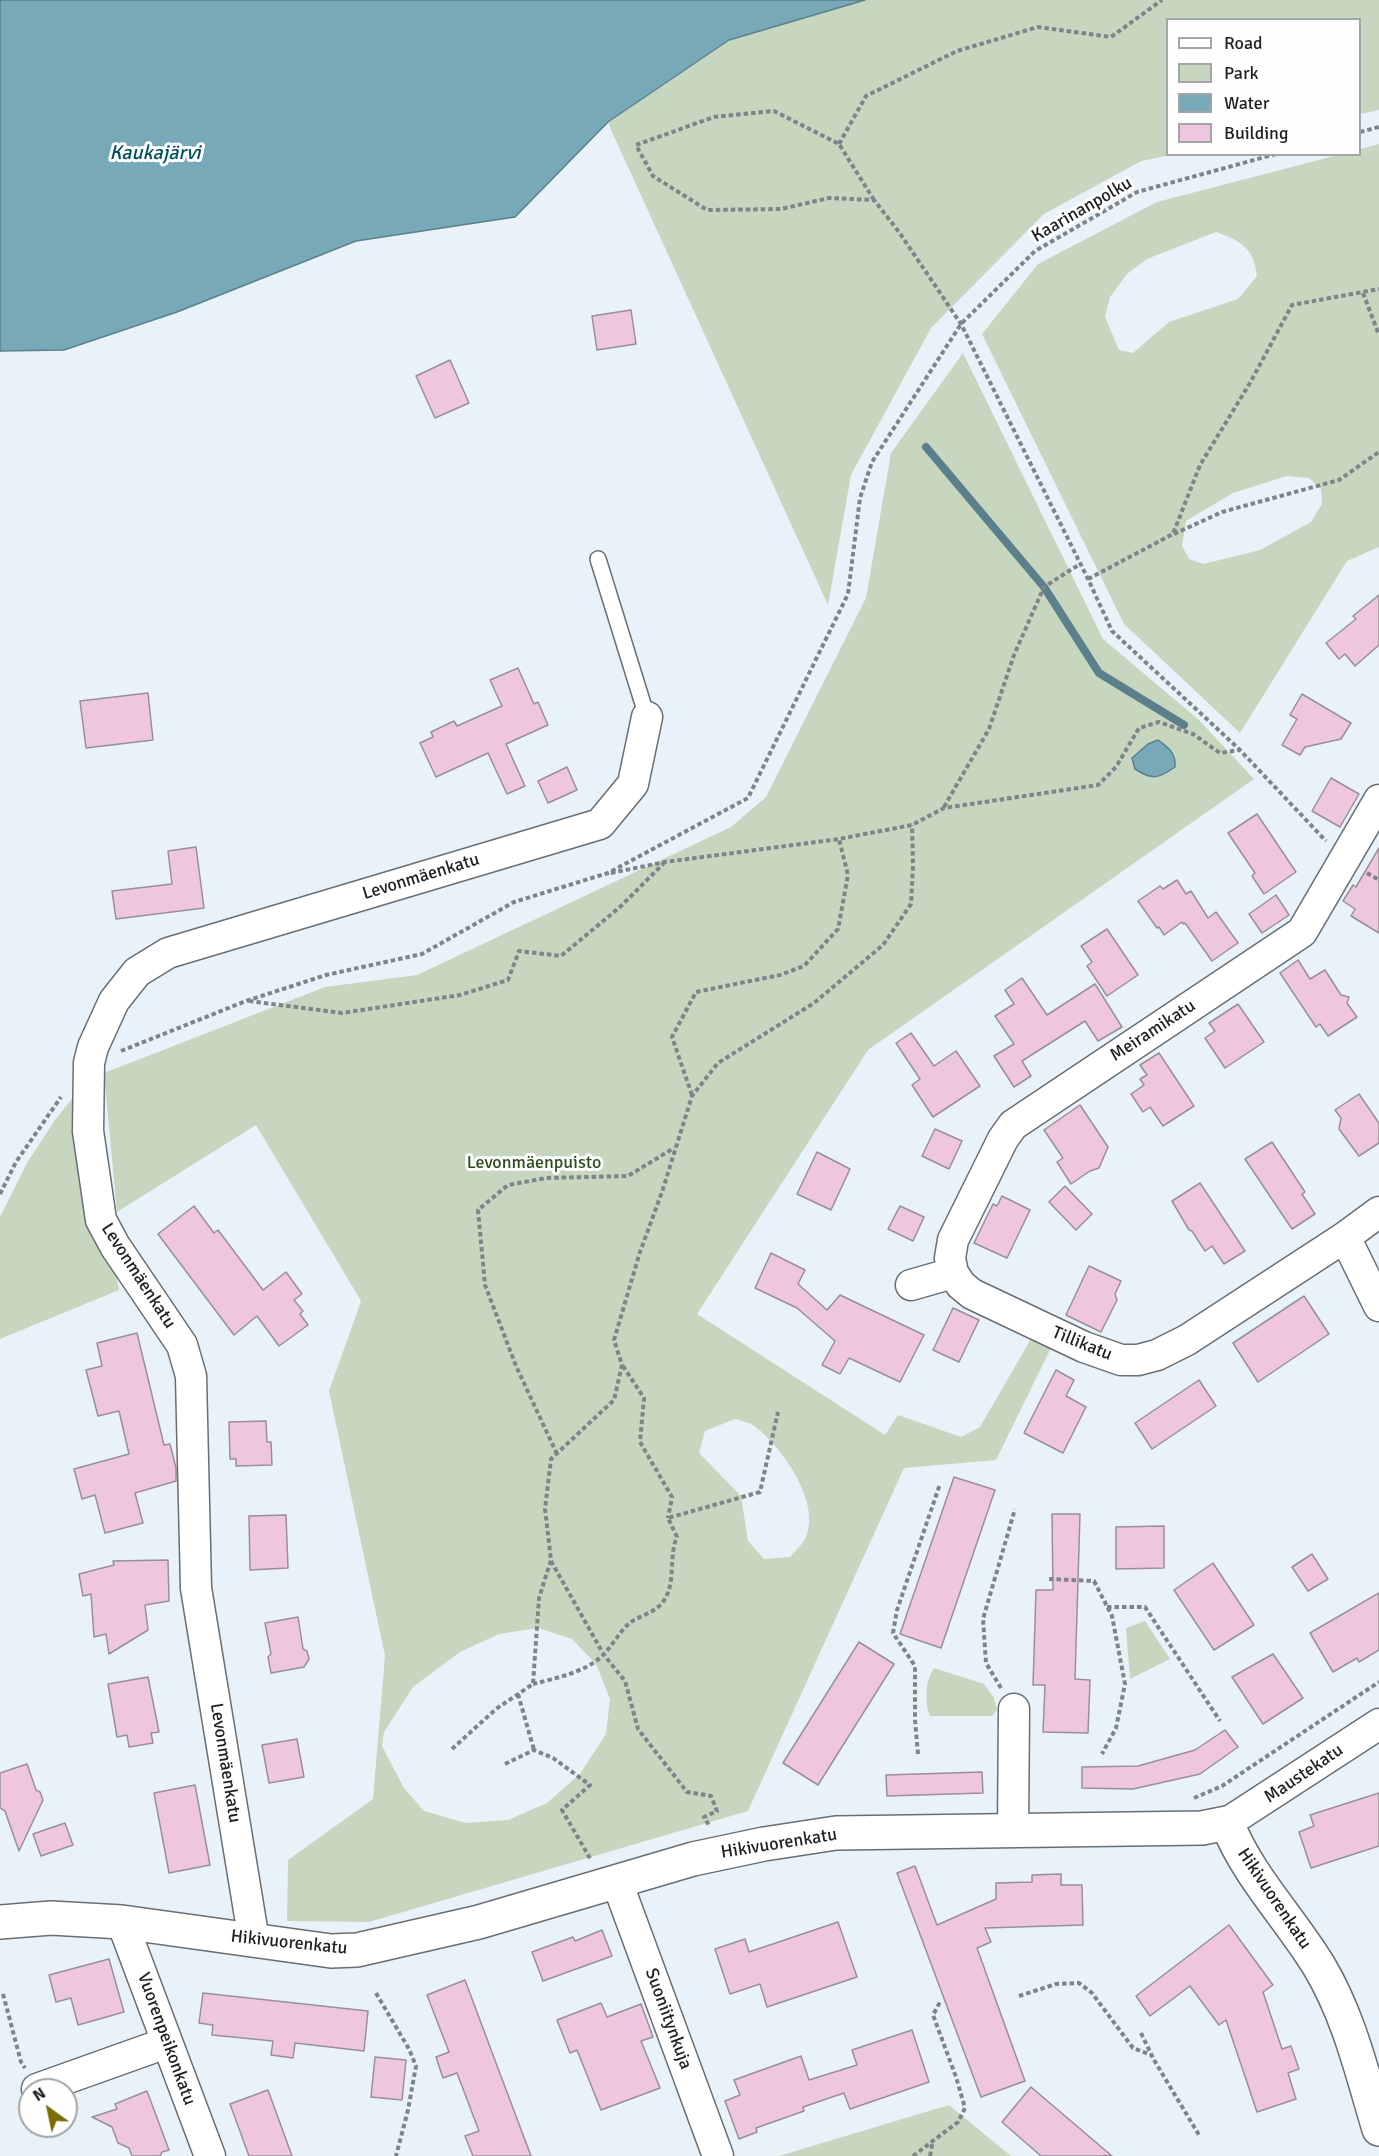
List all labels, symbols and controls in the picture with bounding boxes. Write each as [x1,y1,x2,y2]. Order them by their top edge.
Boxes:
legend [1166,18,1361,156]
text: Road [1224,32,1263,54]
text: Park [1224,62,1259,84]
text: Water [1224,92,1269,114]
text: Building [1224,122,1288,144]
water label: Kaukajärvi [109,142,201,166]
street label: Kaarinanpolku [1028,173,1136,247]
street label: Levonmäenkatu [360,849,482,905]
street label: Meiramikatu [1106,995,1200,1067]
park label: Levonmäenpuisto [467,1152,601,1174]
street label: Levonmäenkatu [96,1219,180,1333]
street label: Tillikatu [1049,1322,1115,1366]
street label: Levonmäenkatu [205,1701,245,1825]
street label: Maustekatu [1260,1740,1348,1808]
street label: Hikivuorenkatu [719,1824,839,1864]
street label: Hikivuorenkatu [1232,1844,1316,1954]
street label: Hikivuorenkatu [230,1926,348,1960]
street label: Suoniitynkuja [640,1966,696,2072]
street label: Vuorenpeikonkatu [132,1970,200,2108]
north arrow [18,2078,78,2138]
text: N [29,2083,49,2106]

